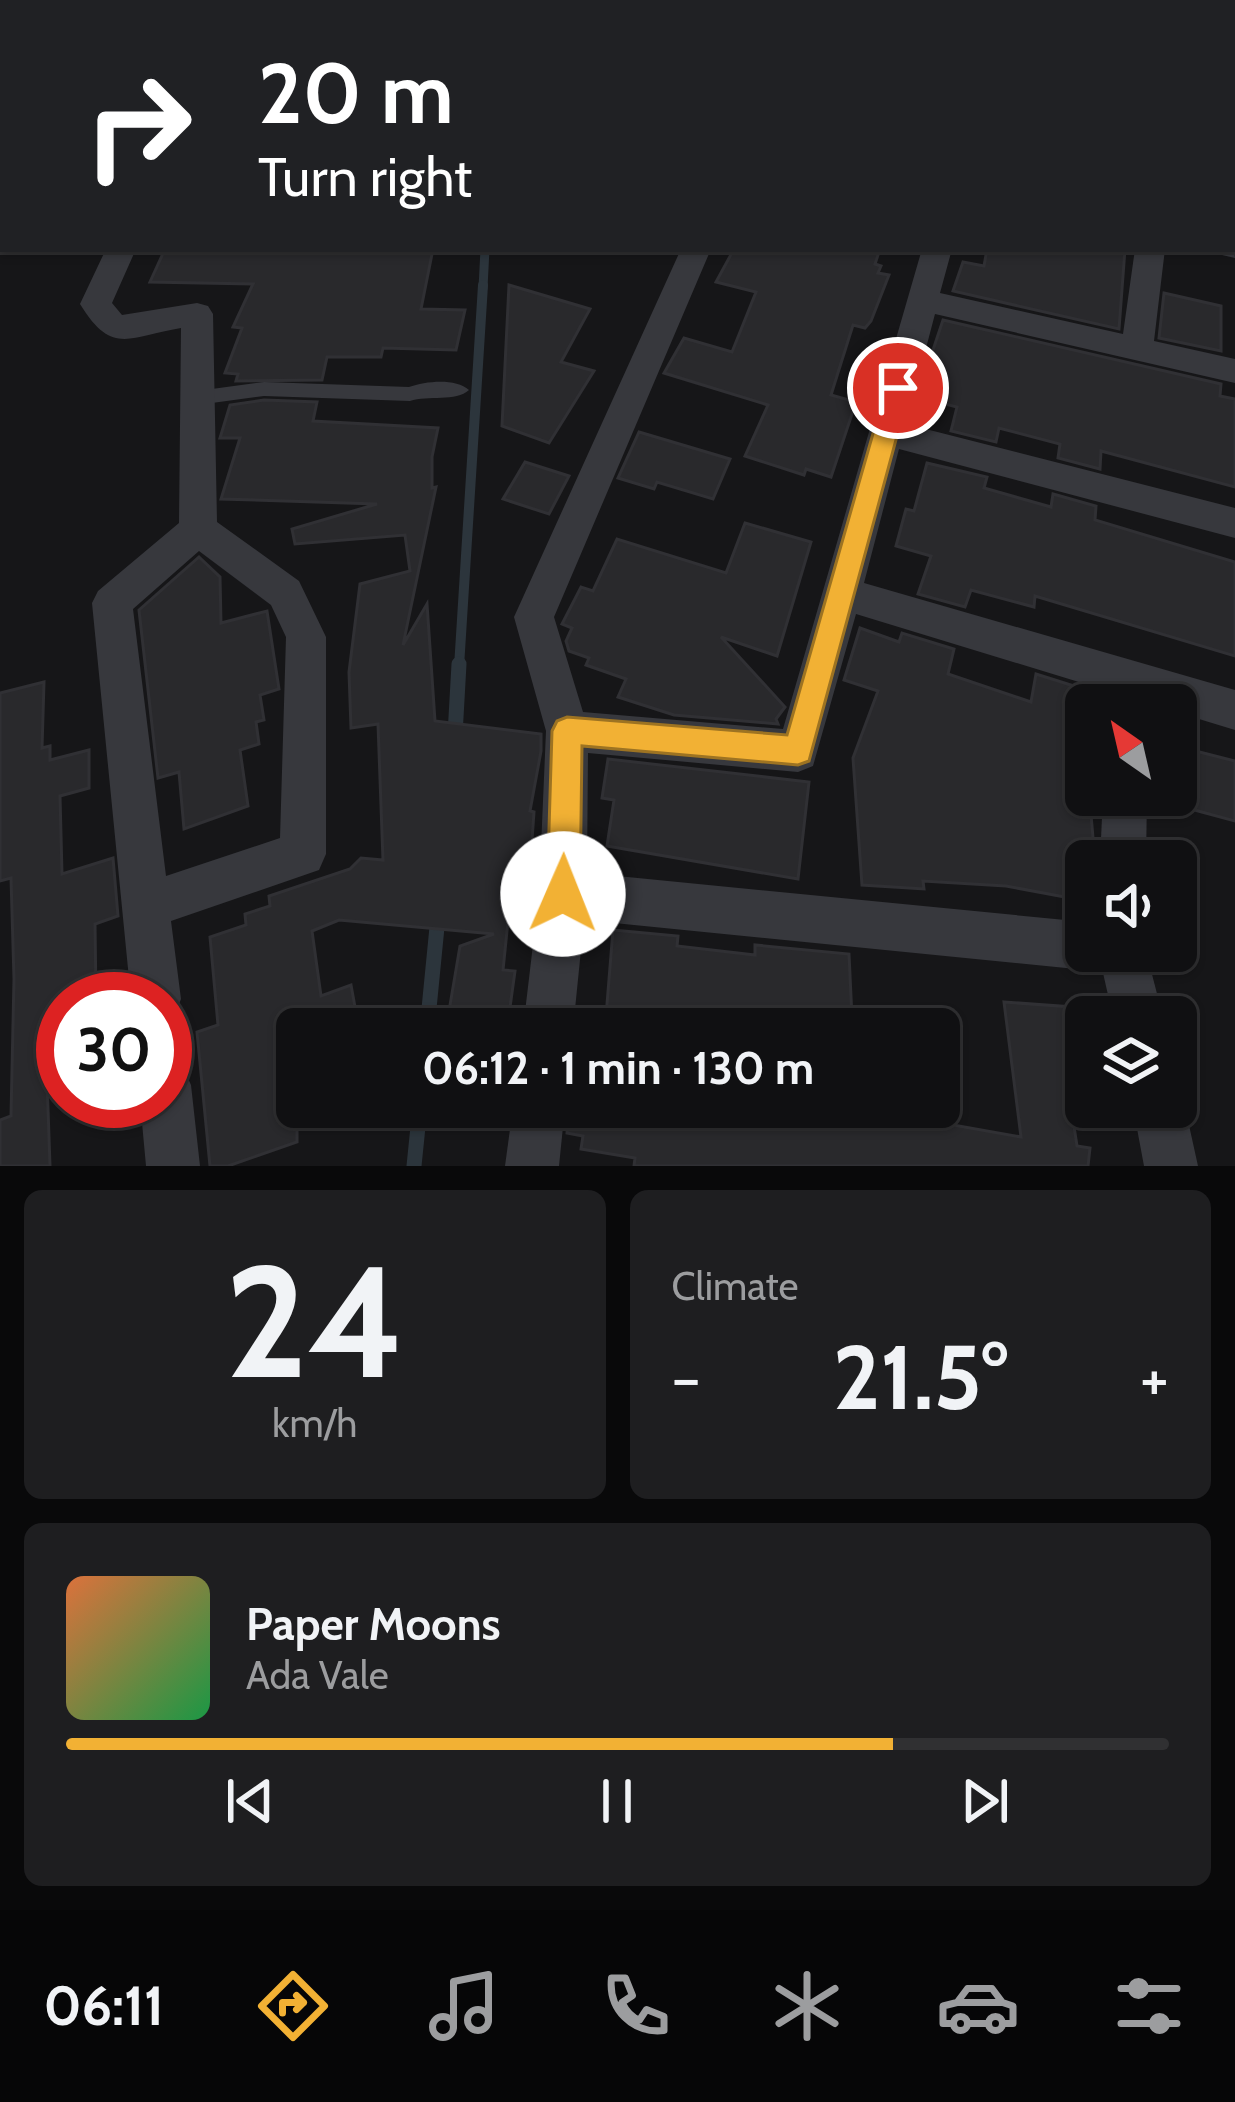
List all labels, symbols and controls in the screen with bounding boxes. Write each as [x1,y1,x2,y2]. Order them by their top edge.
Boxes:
text: 20 m [258,42,454,144]
icon: right [60,48,216,204]
text: Turn right [258,144,472,210]
pin [847,337,949,439]
icon: arrive [865,355,931,421]
north arrow [1065,684,1197,816]
map controls [1065,684,1197,1128]
position arrow [500,831,626,957]
button: sound [1065,840,1197,972]
speed limit sign: 30 [36,972,192,1128]
button: layers [1065,996,1197,1128]
text: 06:12 · 1 min · 130 m [422,1041,814,1095]
text: 24 [225,1226,404,1416]
text: Climate [672,1262,798,1310]
text: 21.5° [833,1322,1008,1432]
text: − [672,1337,701,1418]
text: + [1140,1337,1169,1418]
text: km/h [272,1399,357,1447]
text: Paper Moons [246,1597,501,1651]
text: Ada Vale [246,1651,389,1699]
icon: previous [217,1768,283,1834]
icon: pause [584,1768,650,1834]
icon: next [952,1768,1018,1834]
icon: directions [251,1964,335,2048]
icon: music [422,1964,506,2048]
icon: phone [594,1964,678,2048]
icon: climate [765,1964,849,2048]
icon: car [936,1964,1020,2048]
icon: filters [1107,1964,1191,2048]
text: 06:11 [44,1973,164,2039]

